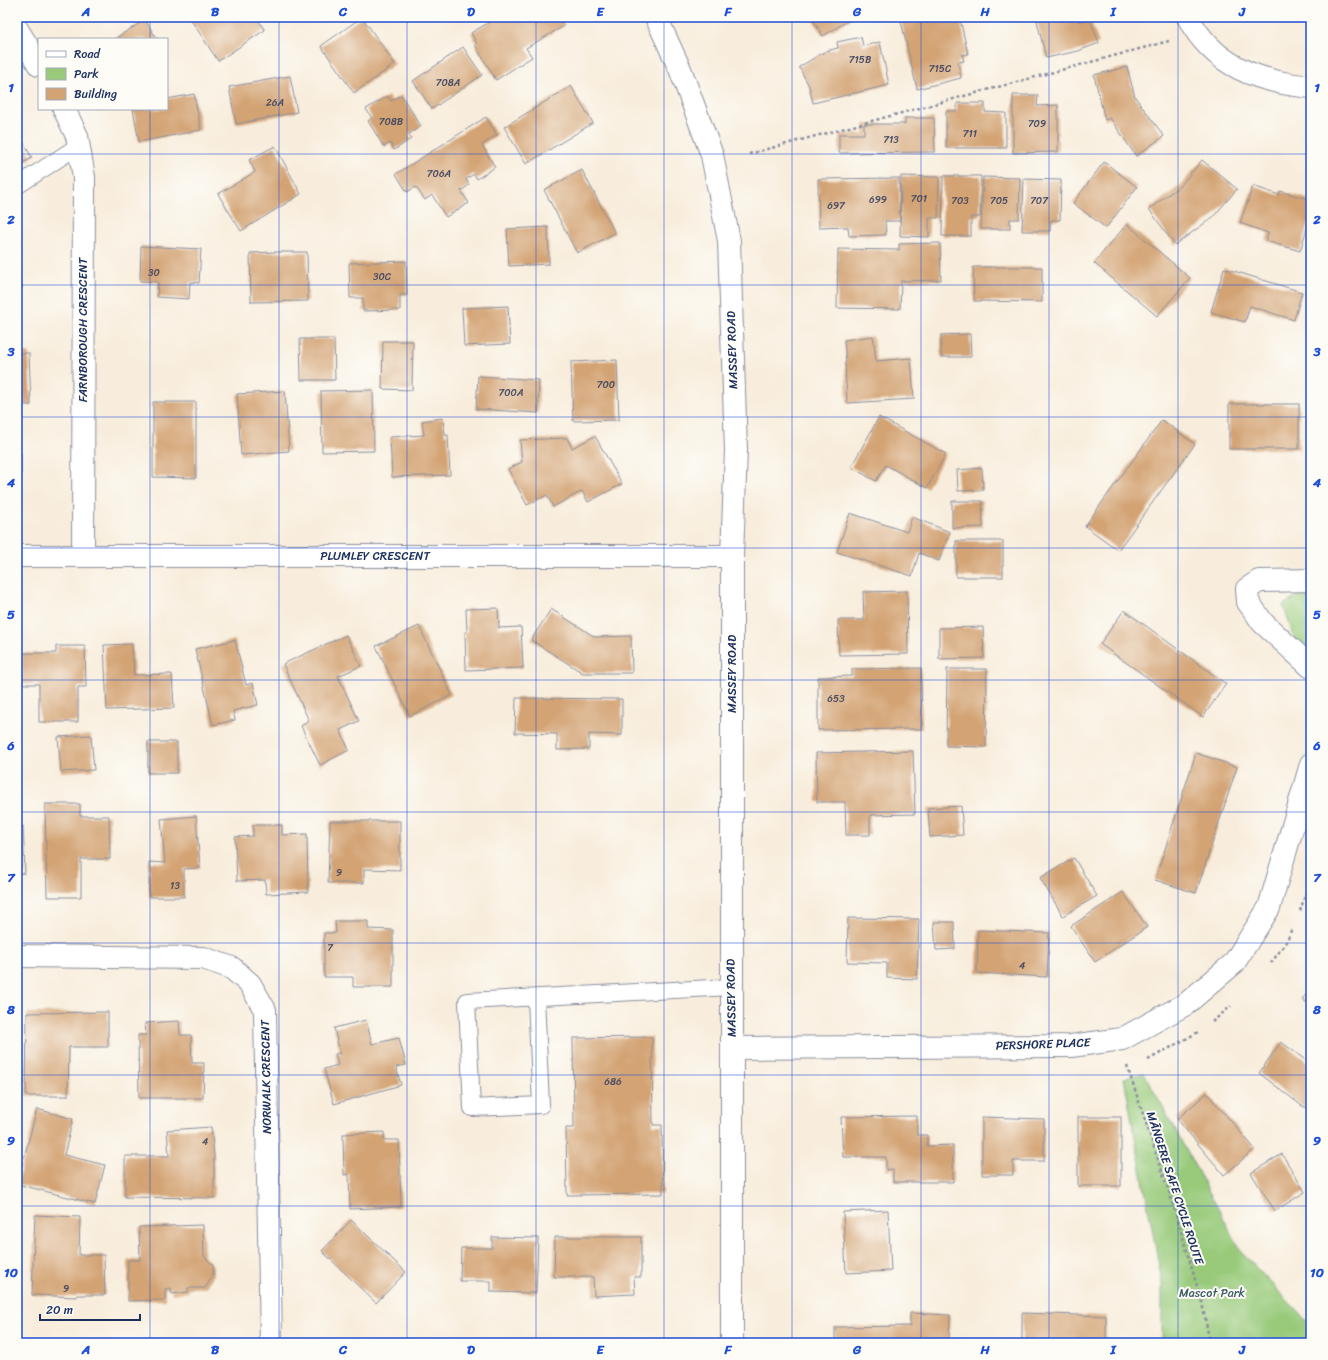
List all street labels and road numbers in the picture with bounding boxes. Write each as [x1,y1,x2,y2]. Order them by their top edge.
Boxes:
street label: FARNBOROUGH CRESCENT [72,256,94,402]
street label: MASSEY ROAD [720,311,744,389]
street label: PLUMLEY CRESCENT [320,545,430,567]
street label: MASSEY ROAD [721,635,743,713]
street label: MASSEY ROAD [719,959,743,1037]
street label: NORWALK CRESCENT [254,1019,278,1134]
street label: PERSHORE PLACE [995,1031,1092,1057]
street label: MĀNGERE SAFE CYCLE ROUTE [1140,1108,1211,1269]

